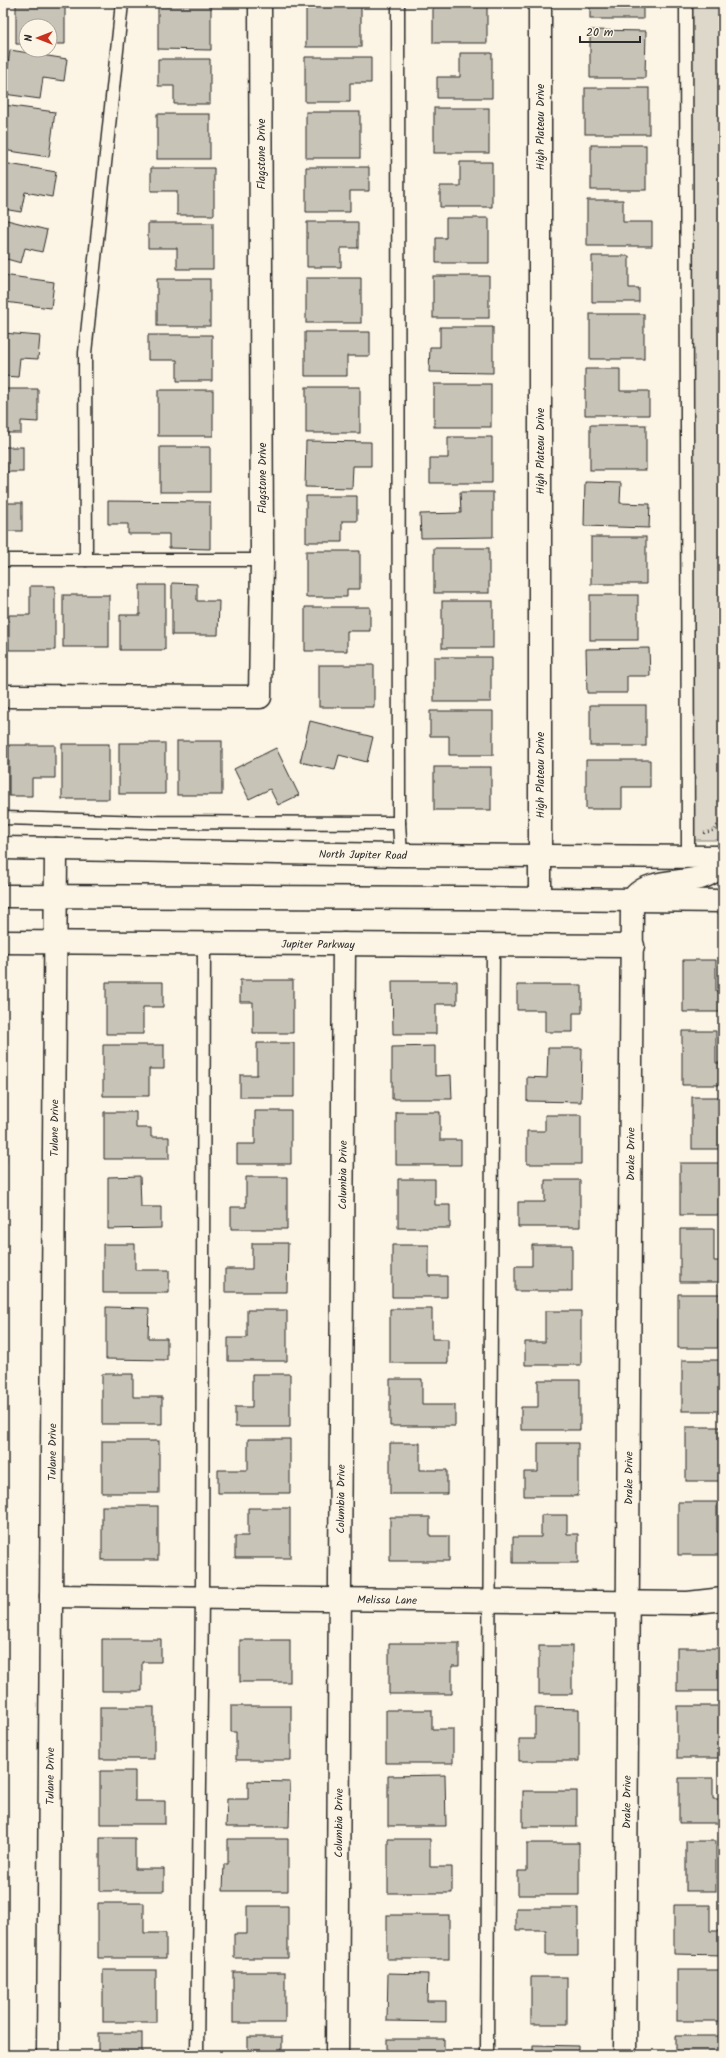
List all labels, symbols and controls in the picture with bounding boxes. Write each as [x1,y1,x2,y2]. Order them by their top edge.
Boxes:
north arrow [18,18,58,58]
scale bar [580,18,640,44]
text: 20 m [586,23,614,42]
text: N [20,34,38,41]
street label: High Plateau Drive [532,84,550,170]
street label: Flagstone Drive [253,118,271,189]
street label: High Plateau Drive [532,408,550,494]
street label: Flagstone Drive [254,442,272,513]
street label: High Plateau Drive [532,732,550,818]
street label: North Jupiter Road [319,846,408,865]
street label: Jupiter Parkway [281,936,356,954]
street label: Tulane Drive [46,1099,64,1157]
street label: Drake Drive [622,1127,641,1181]
street label: Columbia Drive [334,1140,353,1210]
street label: Tulane Drive [44,1423,62,1481]
street label: Drake Drive [620,1451,639,1505]
street label: Columbia Drive [332,1464,351,1534]
street label: Melissa Lane [357,1591,417,1610]
street label: Tulane Drive [42,1747,60,1805]
street label: Drake Drive [618,1775,637,1829]
street label: Columbia Drive [330,1788,349,1858]

